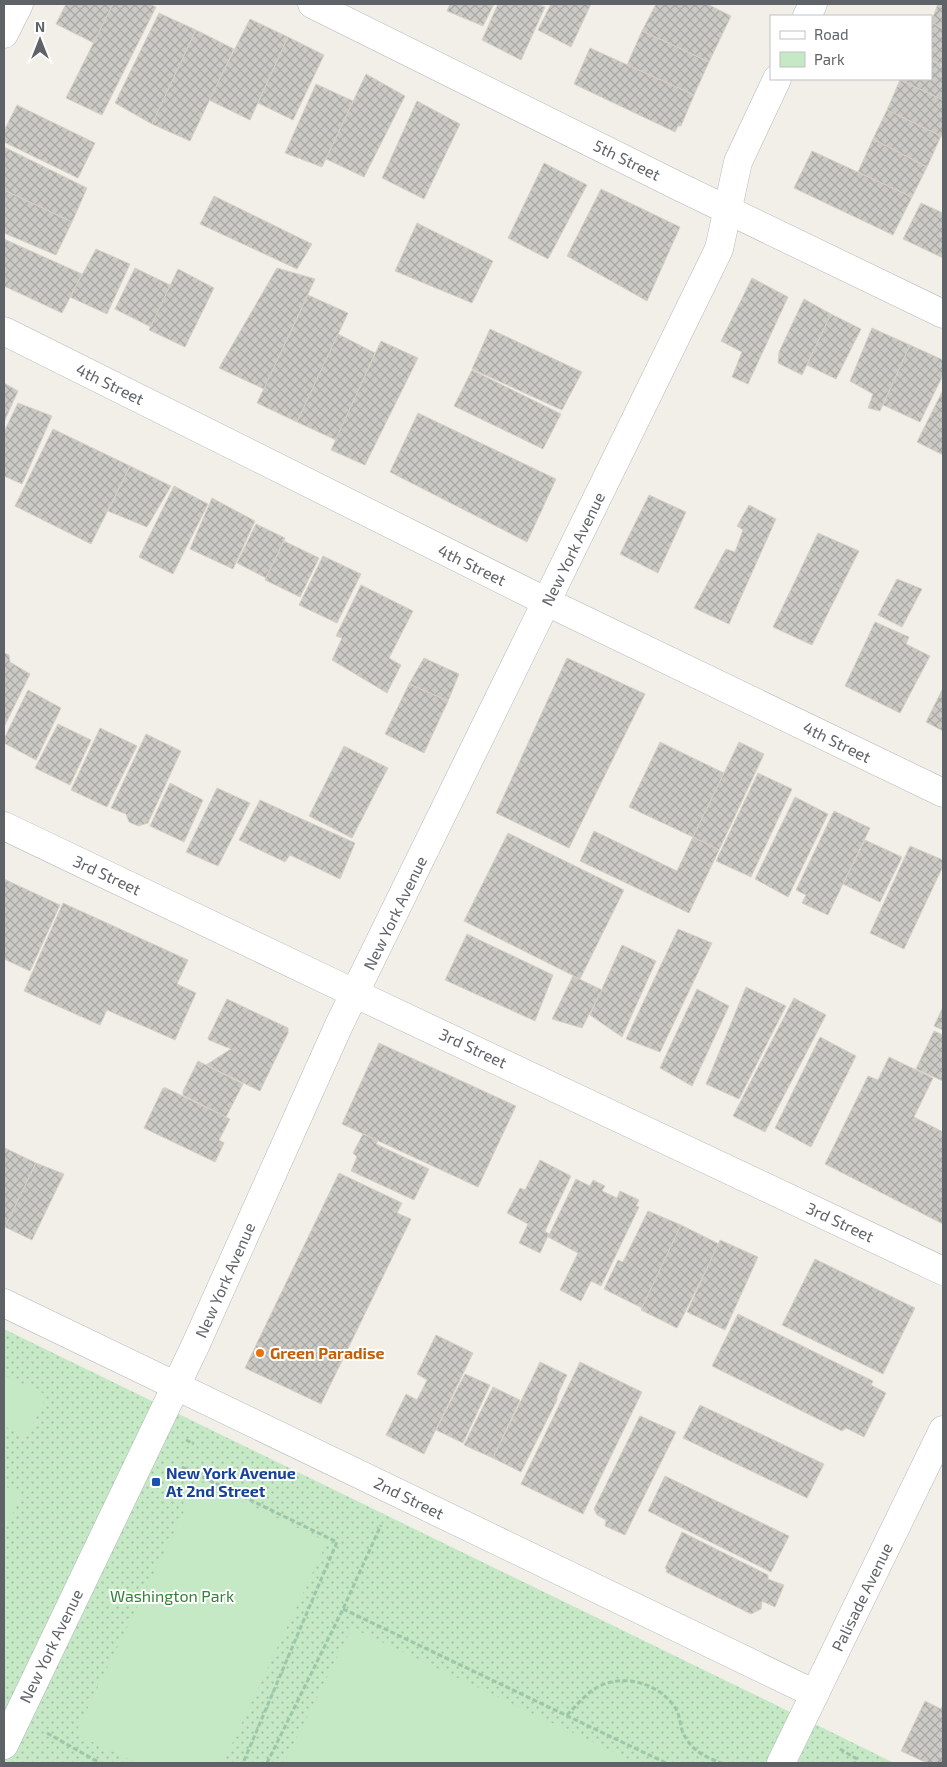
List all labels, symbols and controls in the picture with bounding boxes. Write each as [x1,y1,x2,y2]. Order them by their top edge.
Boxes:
north arrow [15,15,65,65]
legend [770,15,932,80]
text: N [35,18,45,35]
text: Road [814,25,849,43]
text: Park [814,50,845,68]
street label: 5th Street [591,135,664,184]
street label: 4th Street [73,359,147,408]
street label: New York Avenue [537,489,608,609]
street label: 4th Street [435,540,509,589]
street label: 4th Street [800,717,874,766]
street label: 3rd Street [70,851,144,898]
street label: New York Avenue [359,853,430,973]
street label: 3rd Street [436,1024,510,1071]
street label: 3rd Street [803,1198,877,1245]
street label: New York Avenue [191,1219,258,1340]
place label: Green Paradise [270,1343,385,1362]
marker: Green Paradise [254,1347,266,1359]
place label: New York Avenue At 2nd Street [166,1463,296,1500]
street label: 2nd Street [371,1472,447,1523]
marker: New York Avenue At 2nd Street [150,1476,162,1488]
street label: Palisade Avenue [827,1539,896,1654]
street label: New York Avenue [15,1586,86,1706]
park label: Washington Park [110,1586,234,1605]

